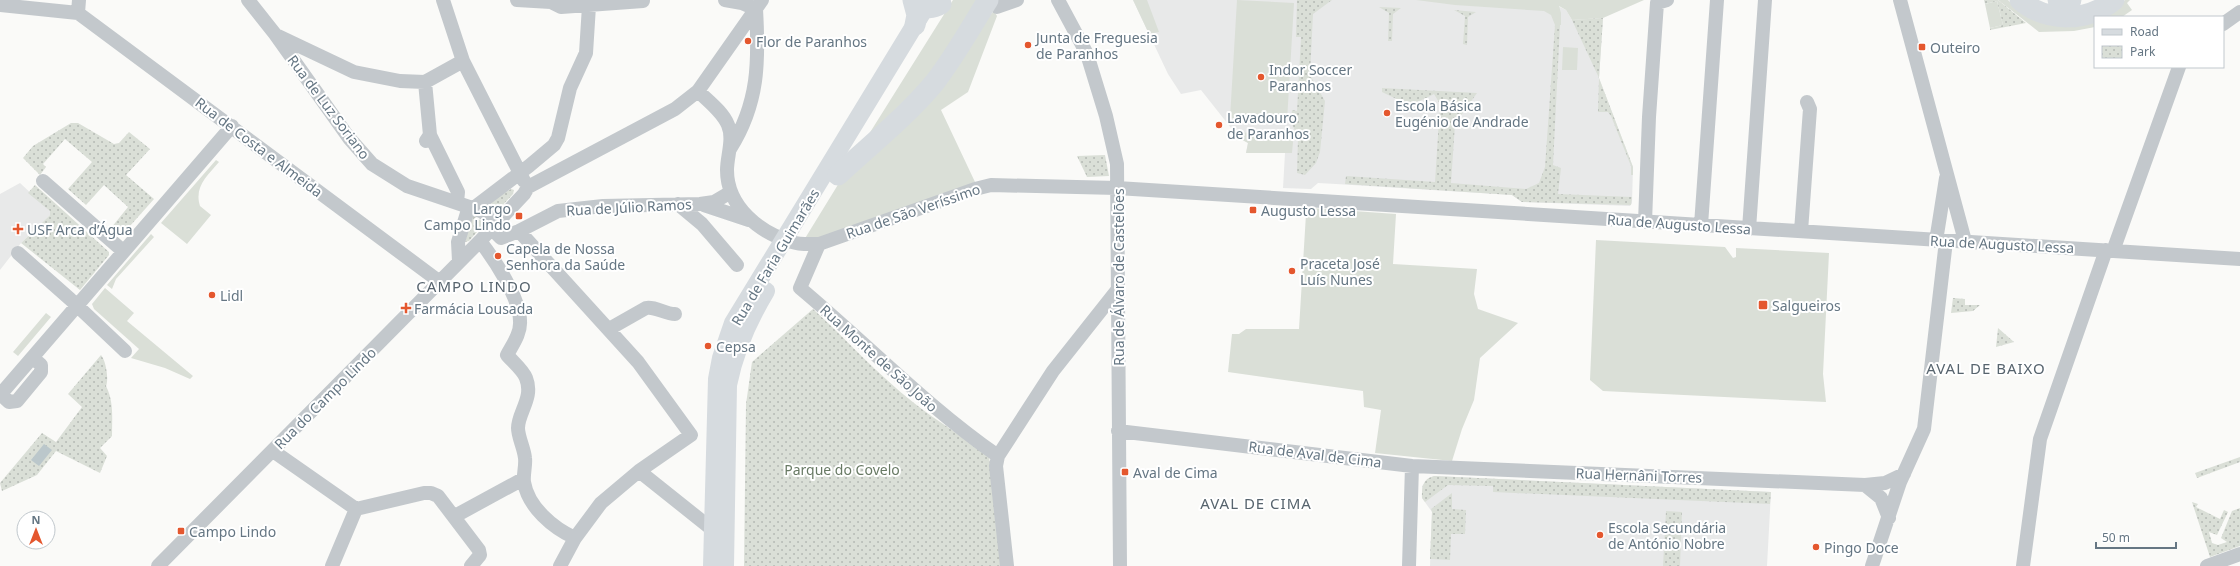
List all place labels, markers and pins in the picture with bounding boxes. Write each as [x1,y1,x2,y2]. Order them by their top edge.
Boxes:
place label: Junta de Freguesia de Paranhos [1034,28,1158,63]
place label: Flor de Paranhos [756,32,867,51]
marker: Flor de Paranhos [743,36,753,46]
place label: Outeiro [1930,38,1980,57]
marker: Junta de Freguesia de Paranhos [1023,40,1033,50]
marker: Outeiro [1917,42,1927,52]
place label: Indor Soccer Paranhos [1269,60,1352,95]
marker: Indor Soccer Paranhos [1256,72,1266,82]
place label: Escola Básica Eugénio de Andrade [1395,96,1529,131]
place label: Lavadouro de Paranhos [1227,108,1310,143]
marker: Escola Básica Eugénio de Andrade [1382,108,1392,118]
marker: Lavadouro de Paranhos [1214,120,1224,130]
place label: Largo Campo Lindo [424,199,511,234]
place label: Augusto Lessa [1261,201,1356,220]
marker: Augusto Lessa [1248,205,1258,215]
marker: Largo Campo Lindo [514,211,524,221]
place label: USF Arca d’Água [27,220,133,239]
marker: USF Arca d’Água [12,223,24,235]
place label: Capela de Nossa Senhora da Saúde [506,239,625,274]
marker: Capela de Nossa Senhora da Saúde [493,251,503,261]
place label: Praceta José Luís Nunes [1300,254,1380,289]
marker: Praceta José Luís Nunes [1287,266,1297,276]
place label: Lidl [220,286,243,305]
marker: Lidl [207,290,217,300]
place label: Salgueiros [1772,296,1841,315]
place label: Farmácia Lousada [414,299,533,318]
marker: Salgueiros [1757,299,1769,311]
marker: Farmácia Lousada [401,303,411,313]
place label: Cepsa [716,337,756,356]
marker: Cepsa [703,341,713,351]
place label: Aval de Cima [1133,463,1218,482]
marker: Aval de Cima [1120,467,1130,477]
place label: Escola Secundária de António Nobre [1608,518,1726,553]
place label: Campo Lindo [189,522,276,541]
marker: Campo Lindo [176,526,186,536]
marker: Escola Secundária de António Nobre [1595,530,1605,540]
place label: Pingo Doce [1824,538,1899,557]
marker: Pingo Doce [1811,542,1821,552]

